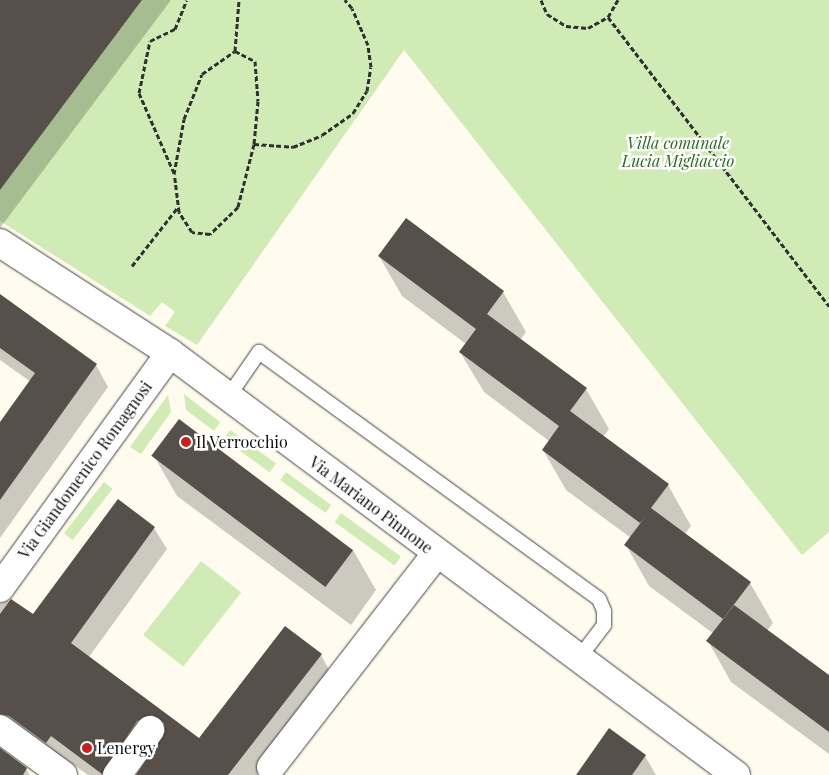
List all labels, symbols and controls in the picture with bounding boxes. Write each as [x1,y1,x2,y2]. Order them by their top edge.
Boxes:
park label: Villa comunale Lucia Migliaccio [622,133,734,171]
street label: Via Giandomenico Romagnosi [14,377,156,563]
place label: Il Verrocchio [196,432,288,452]
marker: Il Verrocchio [180,436,192,448]
street label: Via Mariano Pinnone [305,452,437,558]
place label: Lenergy [97,738,156,758]
marker: Lenergy [81,742,93,754]

